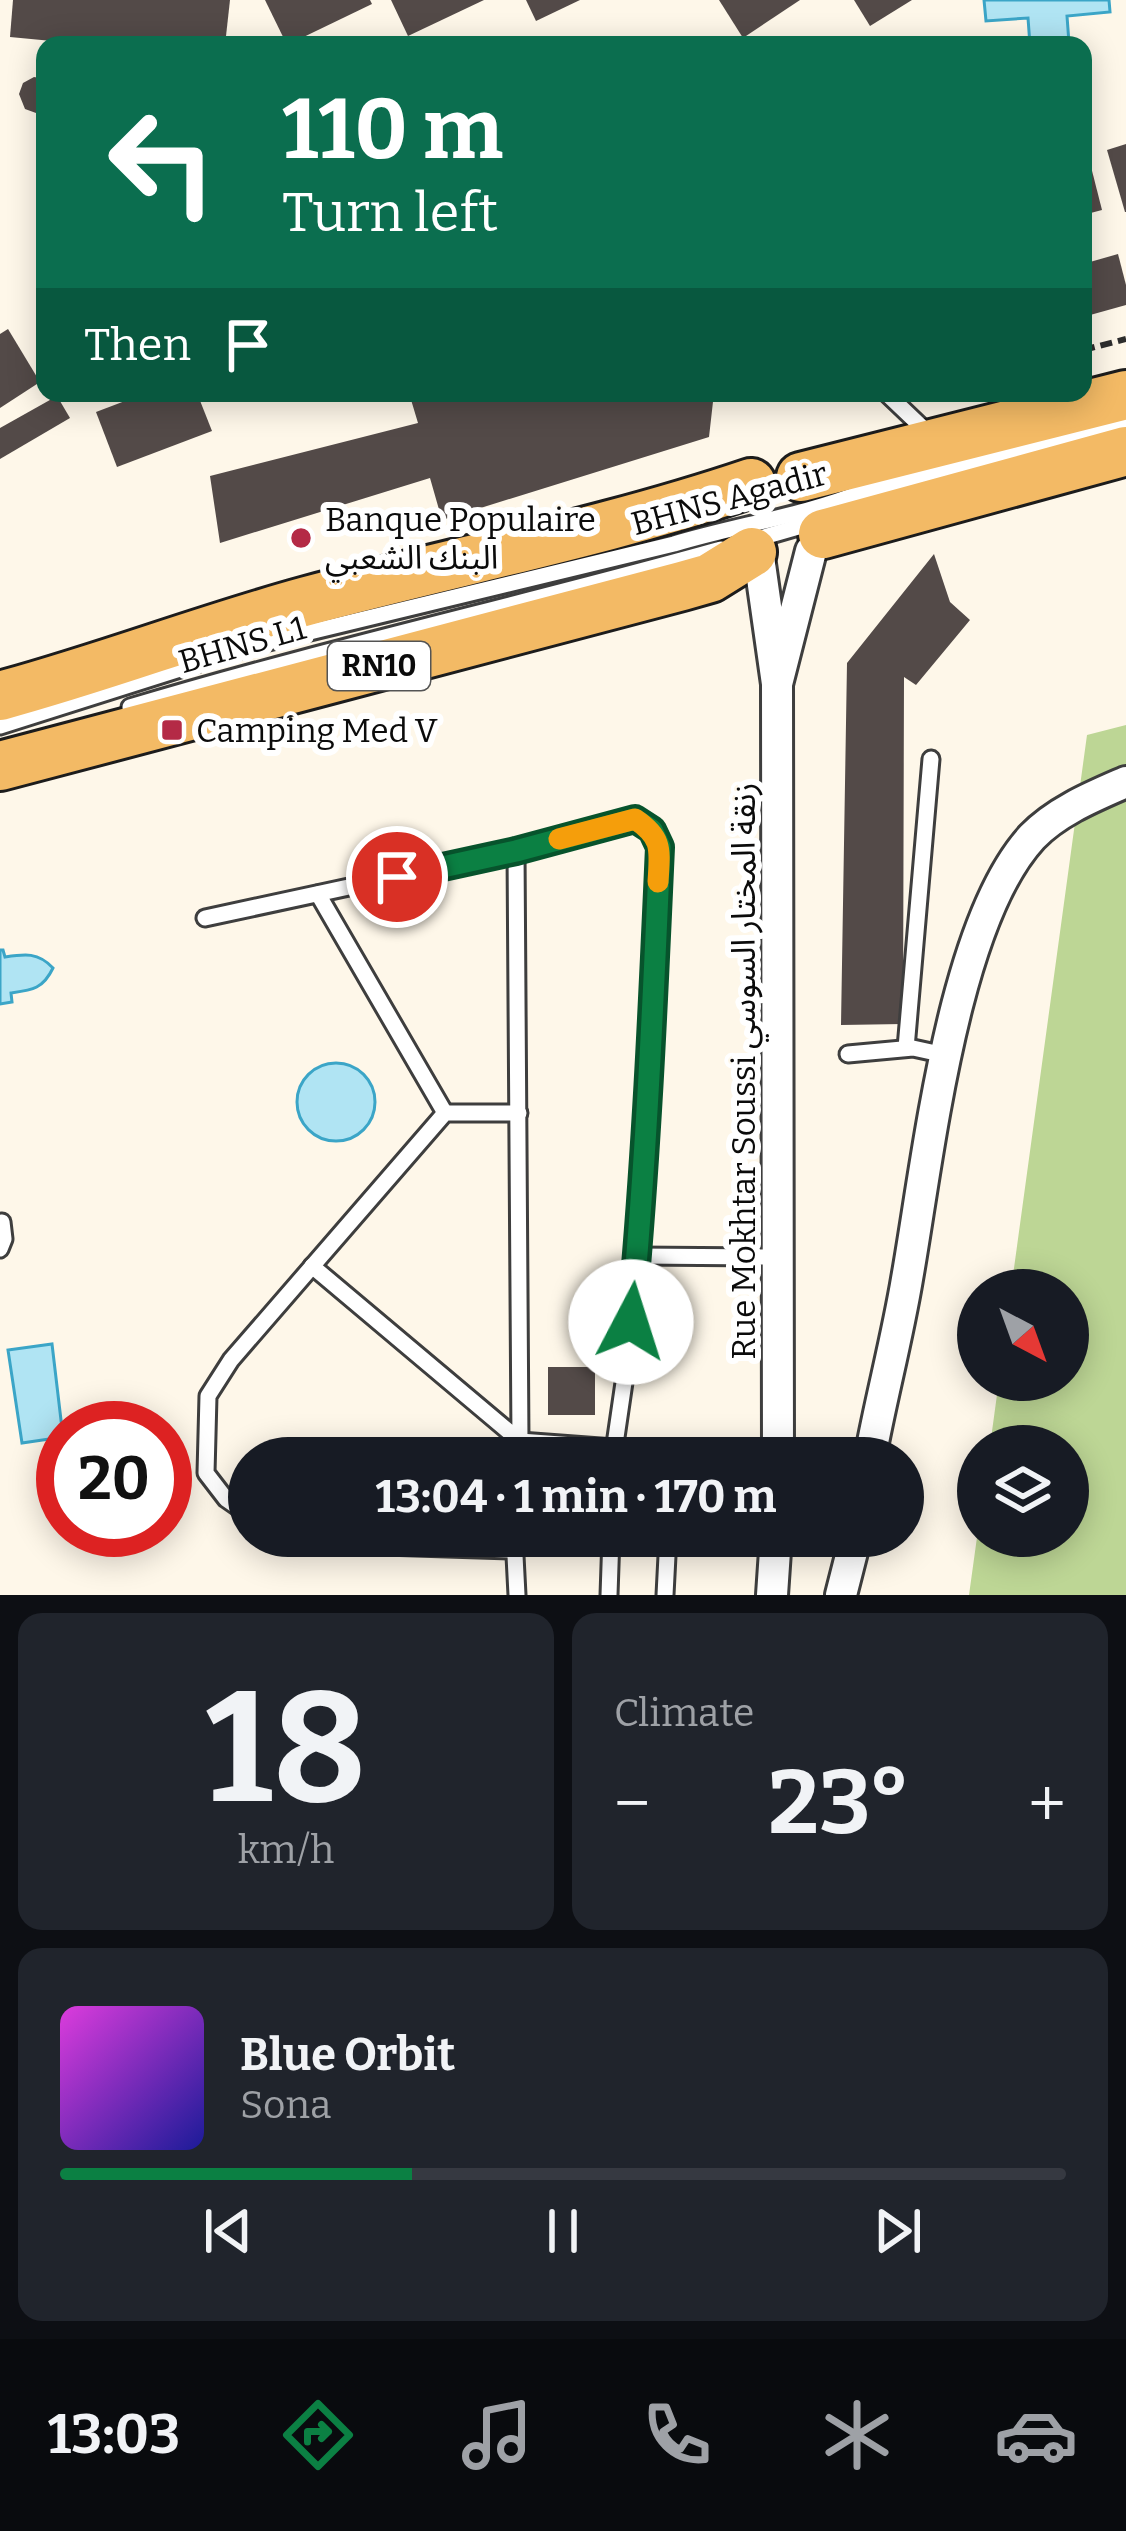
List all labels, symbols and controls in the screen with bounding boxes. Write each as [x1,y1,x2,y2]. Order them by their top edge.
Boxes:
text: 110 m [282,79,503,180]
icon: left [84,84,240,240]
text: Turn left [282,181,498,245]
icon: arrive [215,312,281,378]
text: Then [84,318,191,372]
street label: BHNS Agadir [627,454,832,544]
place label: Banque Populaire البنك الشعبي [325,500,596,583]
marker: Banque Populaire البنك الشعبي [288,525,314,551]
street label: BHNS L1 [174,608,310,682]
road number: RN10 [328,642,430,690]
place label: Camping Med V [196,711,438,751]
marker: Camping Med V [159,717,185,743]
street label: Rue Mokhtar Soussi زنقة المختار السوسي [724,783,769,1359]
pin [346,826,448,928]
icon: arrive [364,844,430,910]
position arrow [568,1259,694,1385]
north arrow [957,1269,1089,1401]
map controls [957,1269,1089,1557]
speed limit sign: 20 [36,1401,192,1557]
button: layers [957,1425,1089,1557]
text: 13:04 · 1 min · 170 m [375,1470,777,1524]
text: 18 [205,1655,367,1842]
text: Climate [614,1690,754,1736]
text: 23° [768,1749,910,1857]
text: − [614,1764,650,1843]
text: + [1028,1764,1066,1843]
text: km/h [238,1827,334,1873]
text: Blue Orbit [240,2028,455,2082]
text: Sona [240,2082,331,2128]
icon: previous [195,2198,261,2264]
icon: pause [530,2198,596,2264]
icon: next [865,2198,931,2264]
icon: directions [276,2393,360,2477]
icon: music [455,2393,539,2477]
icon: phone [635,2393,719,2477]
icon: climate [815,2393,899,2477]
icon: car [994,2393,1078,2477]
text: 13:03 [48,2403,180,2467]

